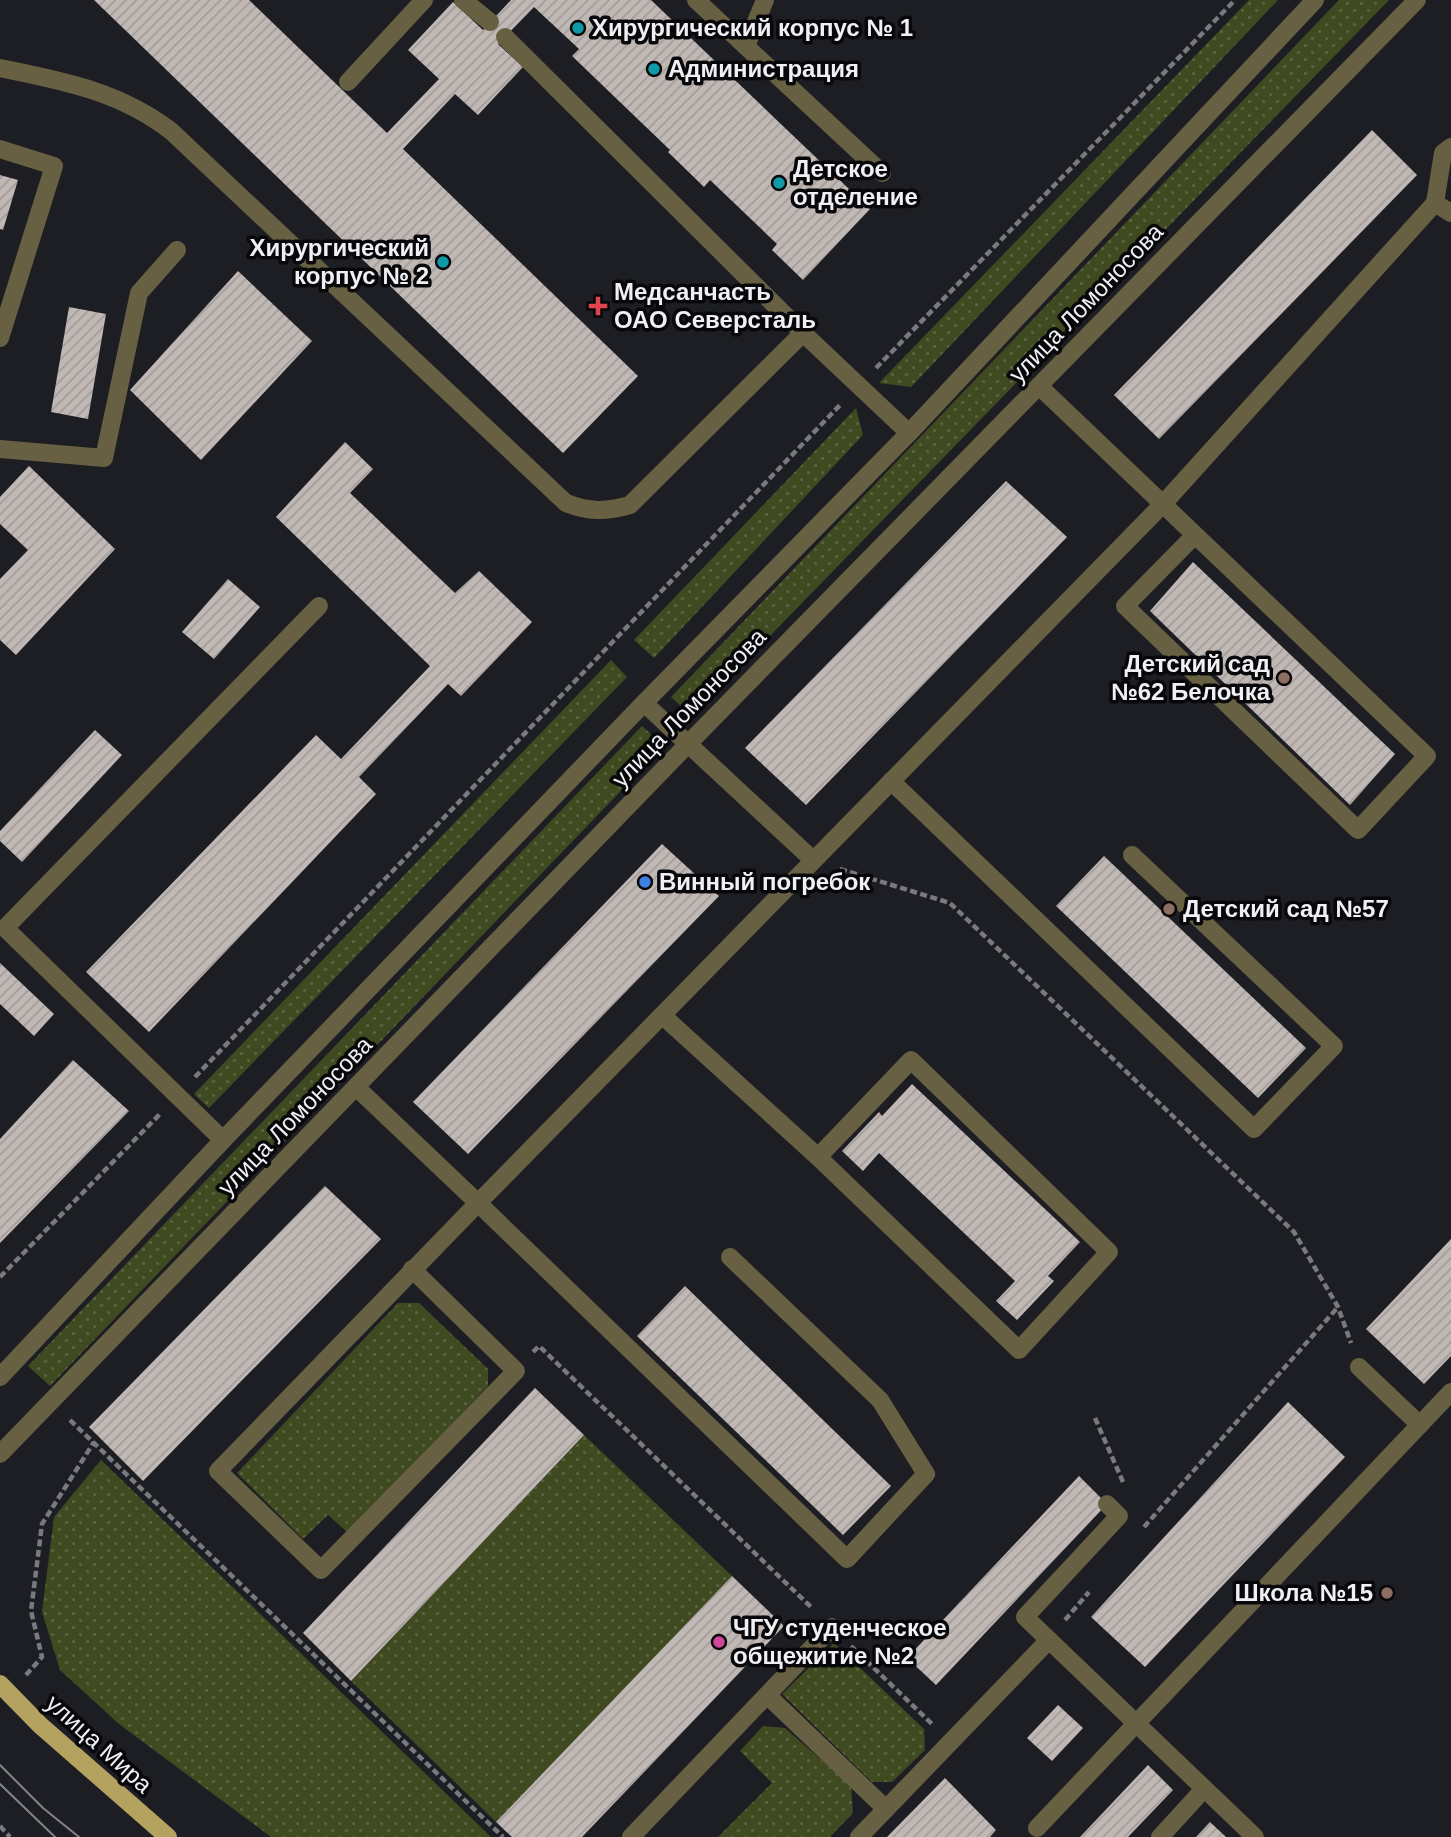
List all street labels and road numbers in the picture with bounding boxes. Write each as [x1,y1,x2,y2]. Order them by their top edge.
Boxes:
street label: улица Ломоносова [1003,217,1169,387]
street label: улица Ломоносова [606,622,772,792]
street label: улица Ломоносова [212,1030,378,1200]
street label: улица Мира [41,1689,158,1799]

